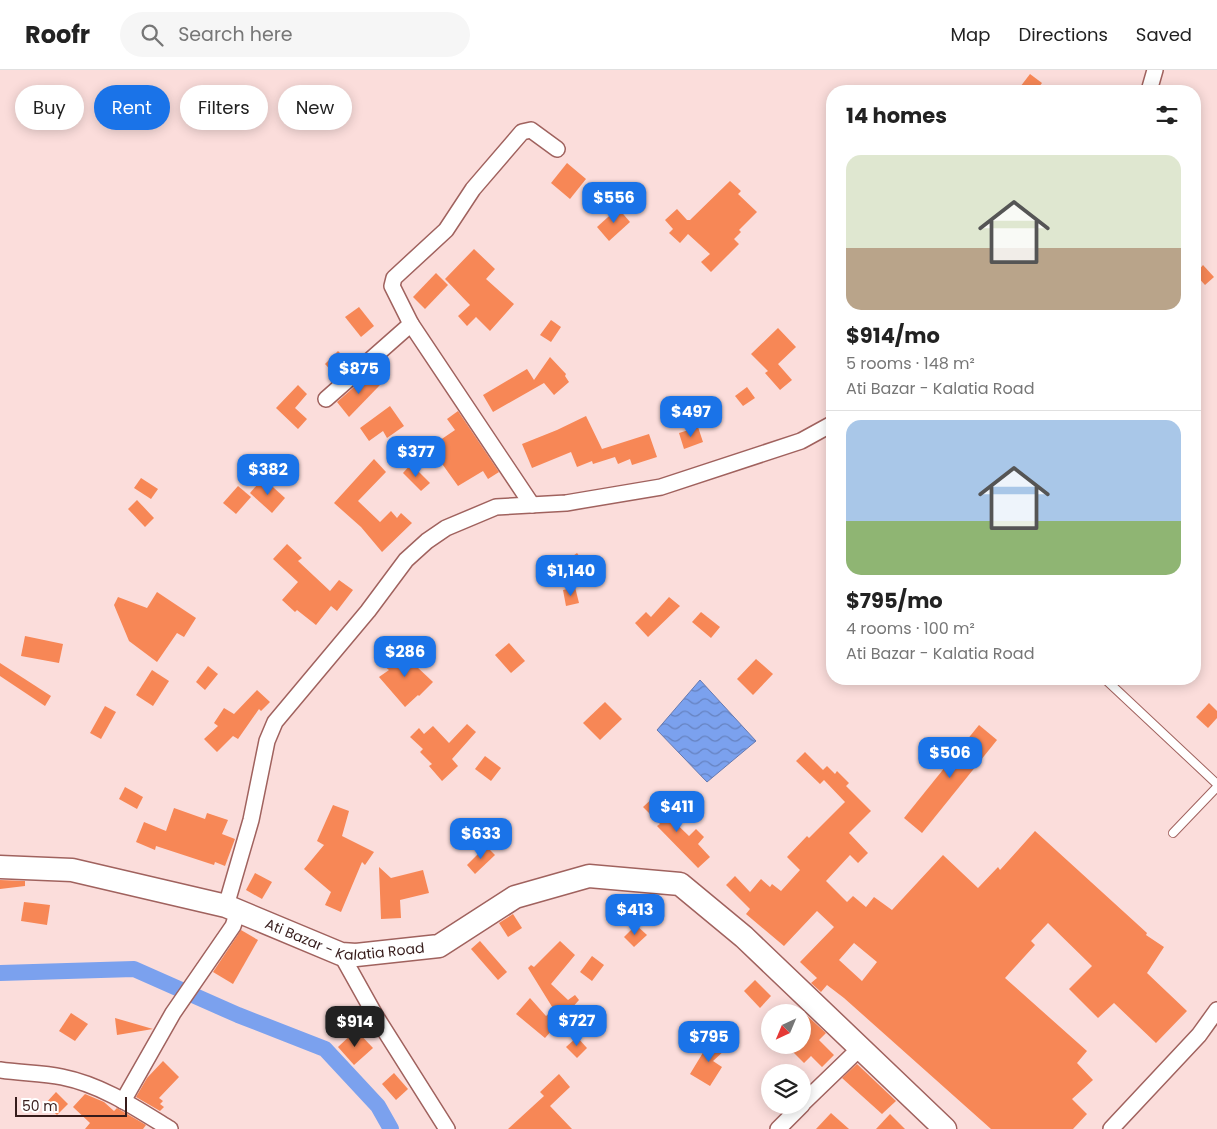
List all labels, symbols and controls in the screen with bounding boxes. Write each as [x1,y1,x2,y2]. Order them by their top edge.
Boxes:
search box [120,12,470,57]
text: Roofr [25,18,90,51]
icon: search [138,21,166,49]
text: Search here [178,21,293,48]
text: Map [951,22,990,47]
text: Directions [1018,22,1108,47]
text: Saved [1136,22,1192,47]
chip: Buy [15,85,84,130]
chip: Rent [94,85,170,130]
chip: Filters [180,85,268,130]
chip: New [278,85,352,130]
text: 14 homes [846,101,947,130]
icon: filters [1153,101,1181,129]
pin: $556 [584,182,644,224]
text: $556 [593,186,635,209]
icon: home [969,187,1059,277]
text: $914/mo [846,321,940,350]
pin: $875 [329,352,389,395]
text: 5 rooms · 148 m² [846,352,975,375]
text: $875 [339,357,379,380]
text: Ati Bazar - Kalatia Road [846,377,1034,400]
pin: $497 [661,396,721,438]
text: $497 [671,400,711,423]
pin: $377 [386,436,446,478]
text: $377 [397,440,435,463]
icon: home [969,453,1059,543]
pin: $382 [238,454,298,496]
text: $382 [248,458,288,481]
pin: $1,140 [530,554,612,597]
text: $1,140 [547,559,595,582]
text: $795/mo [846,586,943,615]
text: 4 rooms · 100 m² [846,617,975,640]
pin: $286 [375,636,435,678]
text: $286 [385,640,425,663]
text: Ati Bazar - Kalatia Road [846,642,1034,665]
pin: $506 [920,736,980,779]
text: $506 [929,741,971,764]
pin: $411 [647,790,707,833]
text: $411 [660,795,694,818]
pin: $633 [451,818,511,860]
text: $633 [461,822,501,845]
pin: $413 [605,894,665,936]
text: $413 [616,898,654,921]
street label: Ati Bazar - Kalatia Road [262,913,425,965]
pin: $727 [547,1004,607,1047]
north arrow [761,1004,811,1054]
map controls [761,1004,811,1114]
pin: $914 [325,1006,385,1048]
text: $727 [559,1009,595,1032]
text: $914 [336,1010,374,1033]
pin: $795 [679,1020,739,1063]
text: $795 [689,1025,729,1048]
button: layers [761,1064,811,1114]
scale bar [15,1094,128,1117]
text: 50 m [22,1096,58,1116]

